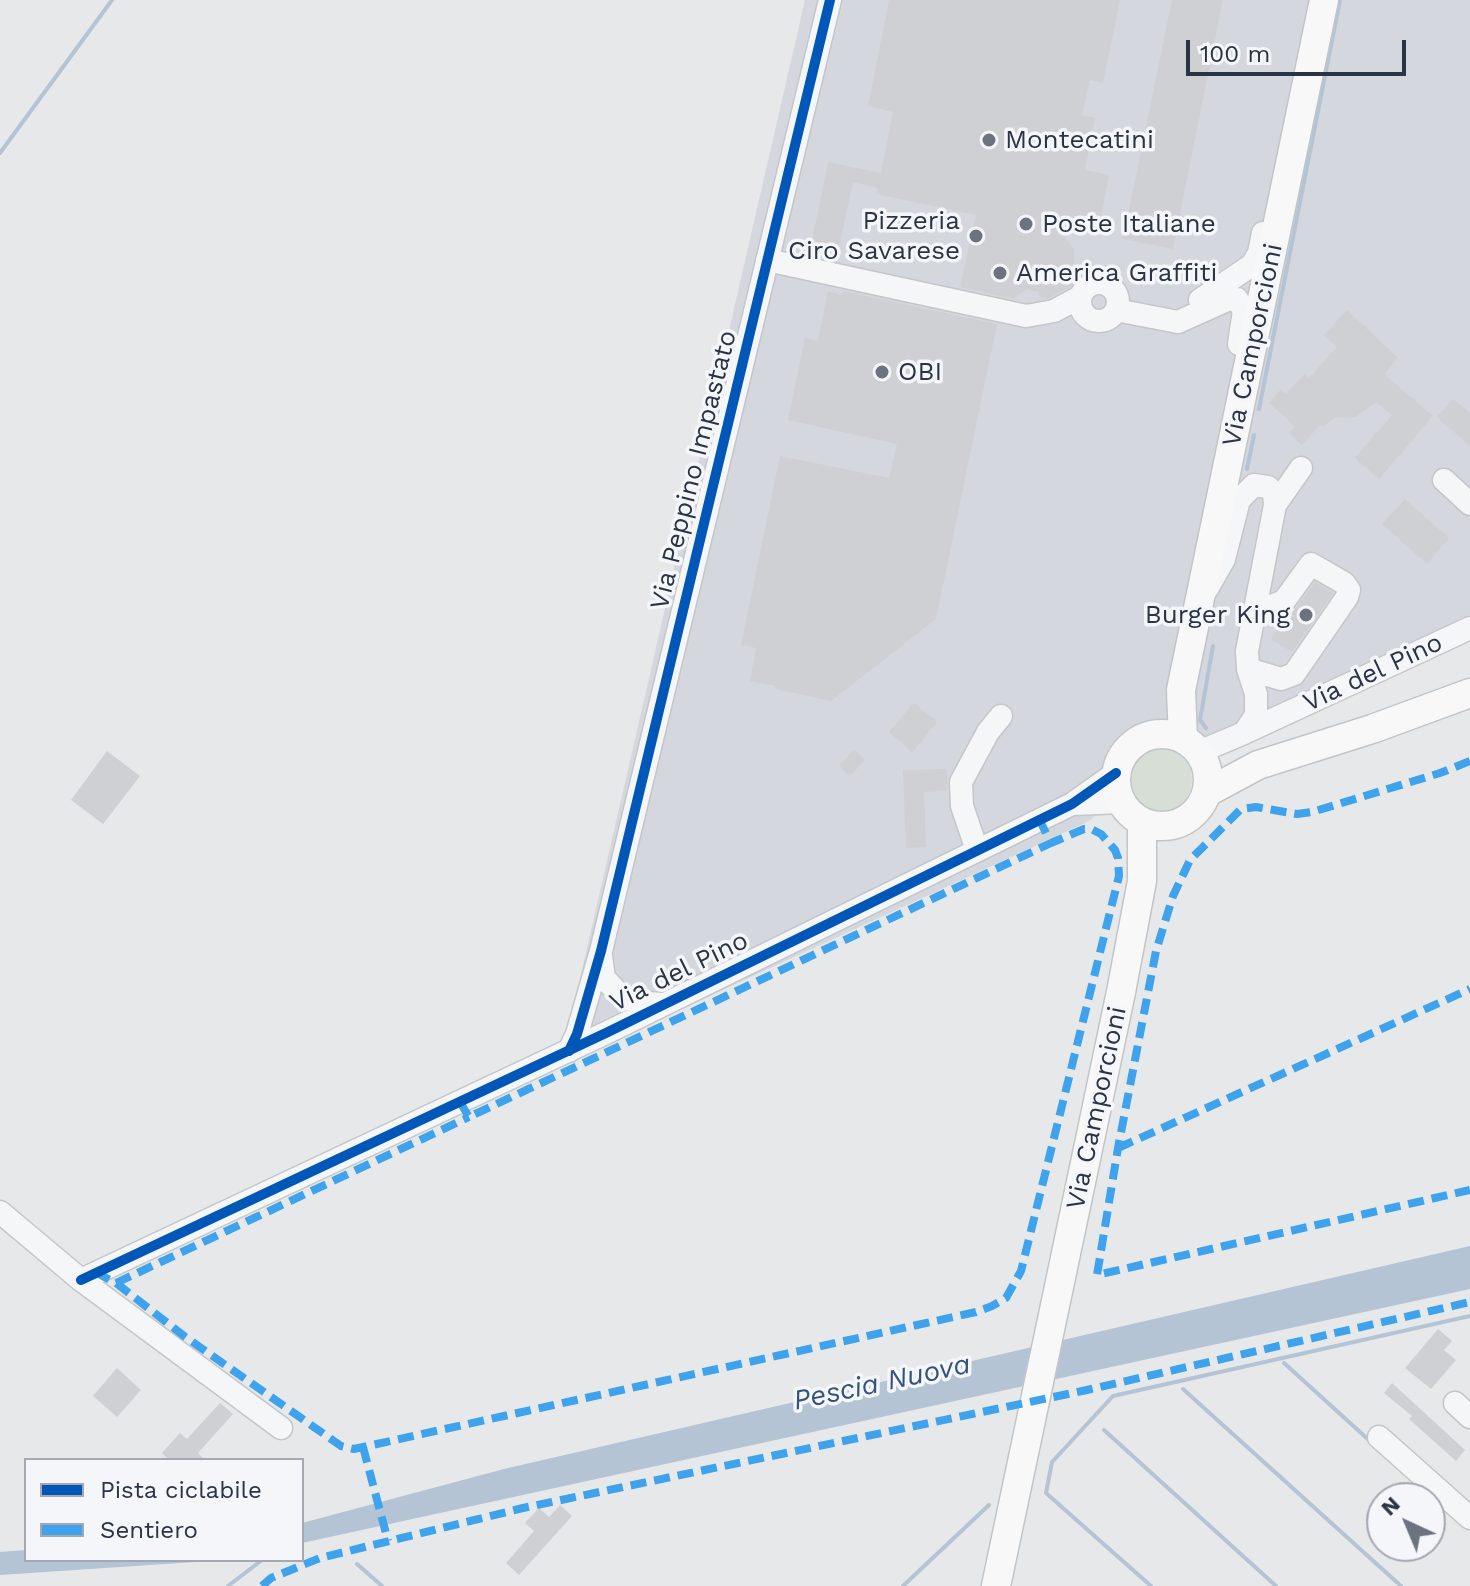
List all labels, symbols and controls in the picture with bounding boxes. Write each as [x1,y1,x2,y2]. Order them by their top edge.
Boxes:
scale bar [1190,24,1410,74]
text: 100 m [1200,40,1270,68]
place label: Montecatini [1005,124,1154,156]
marker: Montecatini [980,131,998,149]
place label: Pizzeria Ciro Savarese [788,205,960,266]
place label: Poste Italiane [1042,208,1216,240]
marker: Poste Italiane [1017,215,1035,233]
marker: Pizzeria Ciro Savarese [967,227,985,245]
street label: Via Camporcioni [1216,241,1290,449]
place label: America Graffiti [1016,257,1217,289]
marker: America Graffiti [991,264,1009,282]
street label: Via Peppino Impastato [644,327,744,613]
place label: OBI [898,356,942,388]
marker: OBI [873,363,891,381]
place label: Burger King [1145,599,1290,631]
marker: Burger King [1297,606,1315,624]
street label: Via del Pino [1298,627,1448,719]
street label: Via del Pino [605,925,753,1019]
street label: Via Camporcioni [1060,1004,1134,1212]
water label: Pescia Nuova [790,1348,974,1418]
legend [24,1458,304,1562]
text: Pista ciclabile [100,1476,262,1504]
north arrow [1366,1482,1446,1562]
text: N [1376,1491,1405,1520]
text: Sentiero [100,1516,198,1544]

